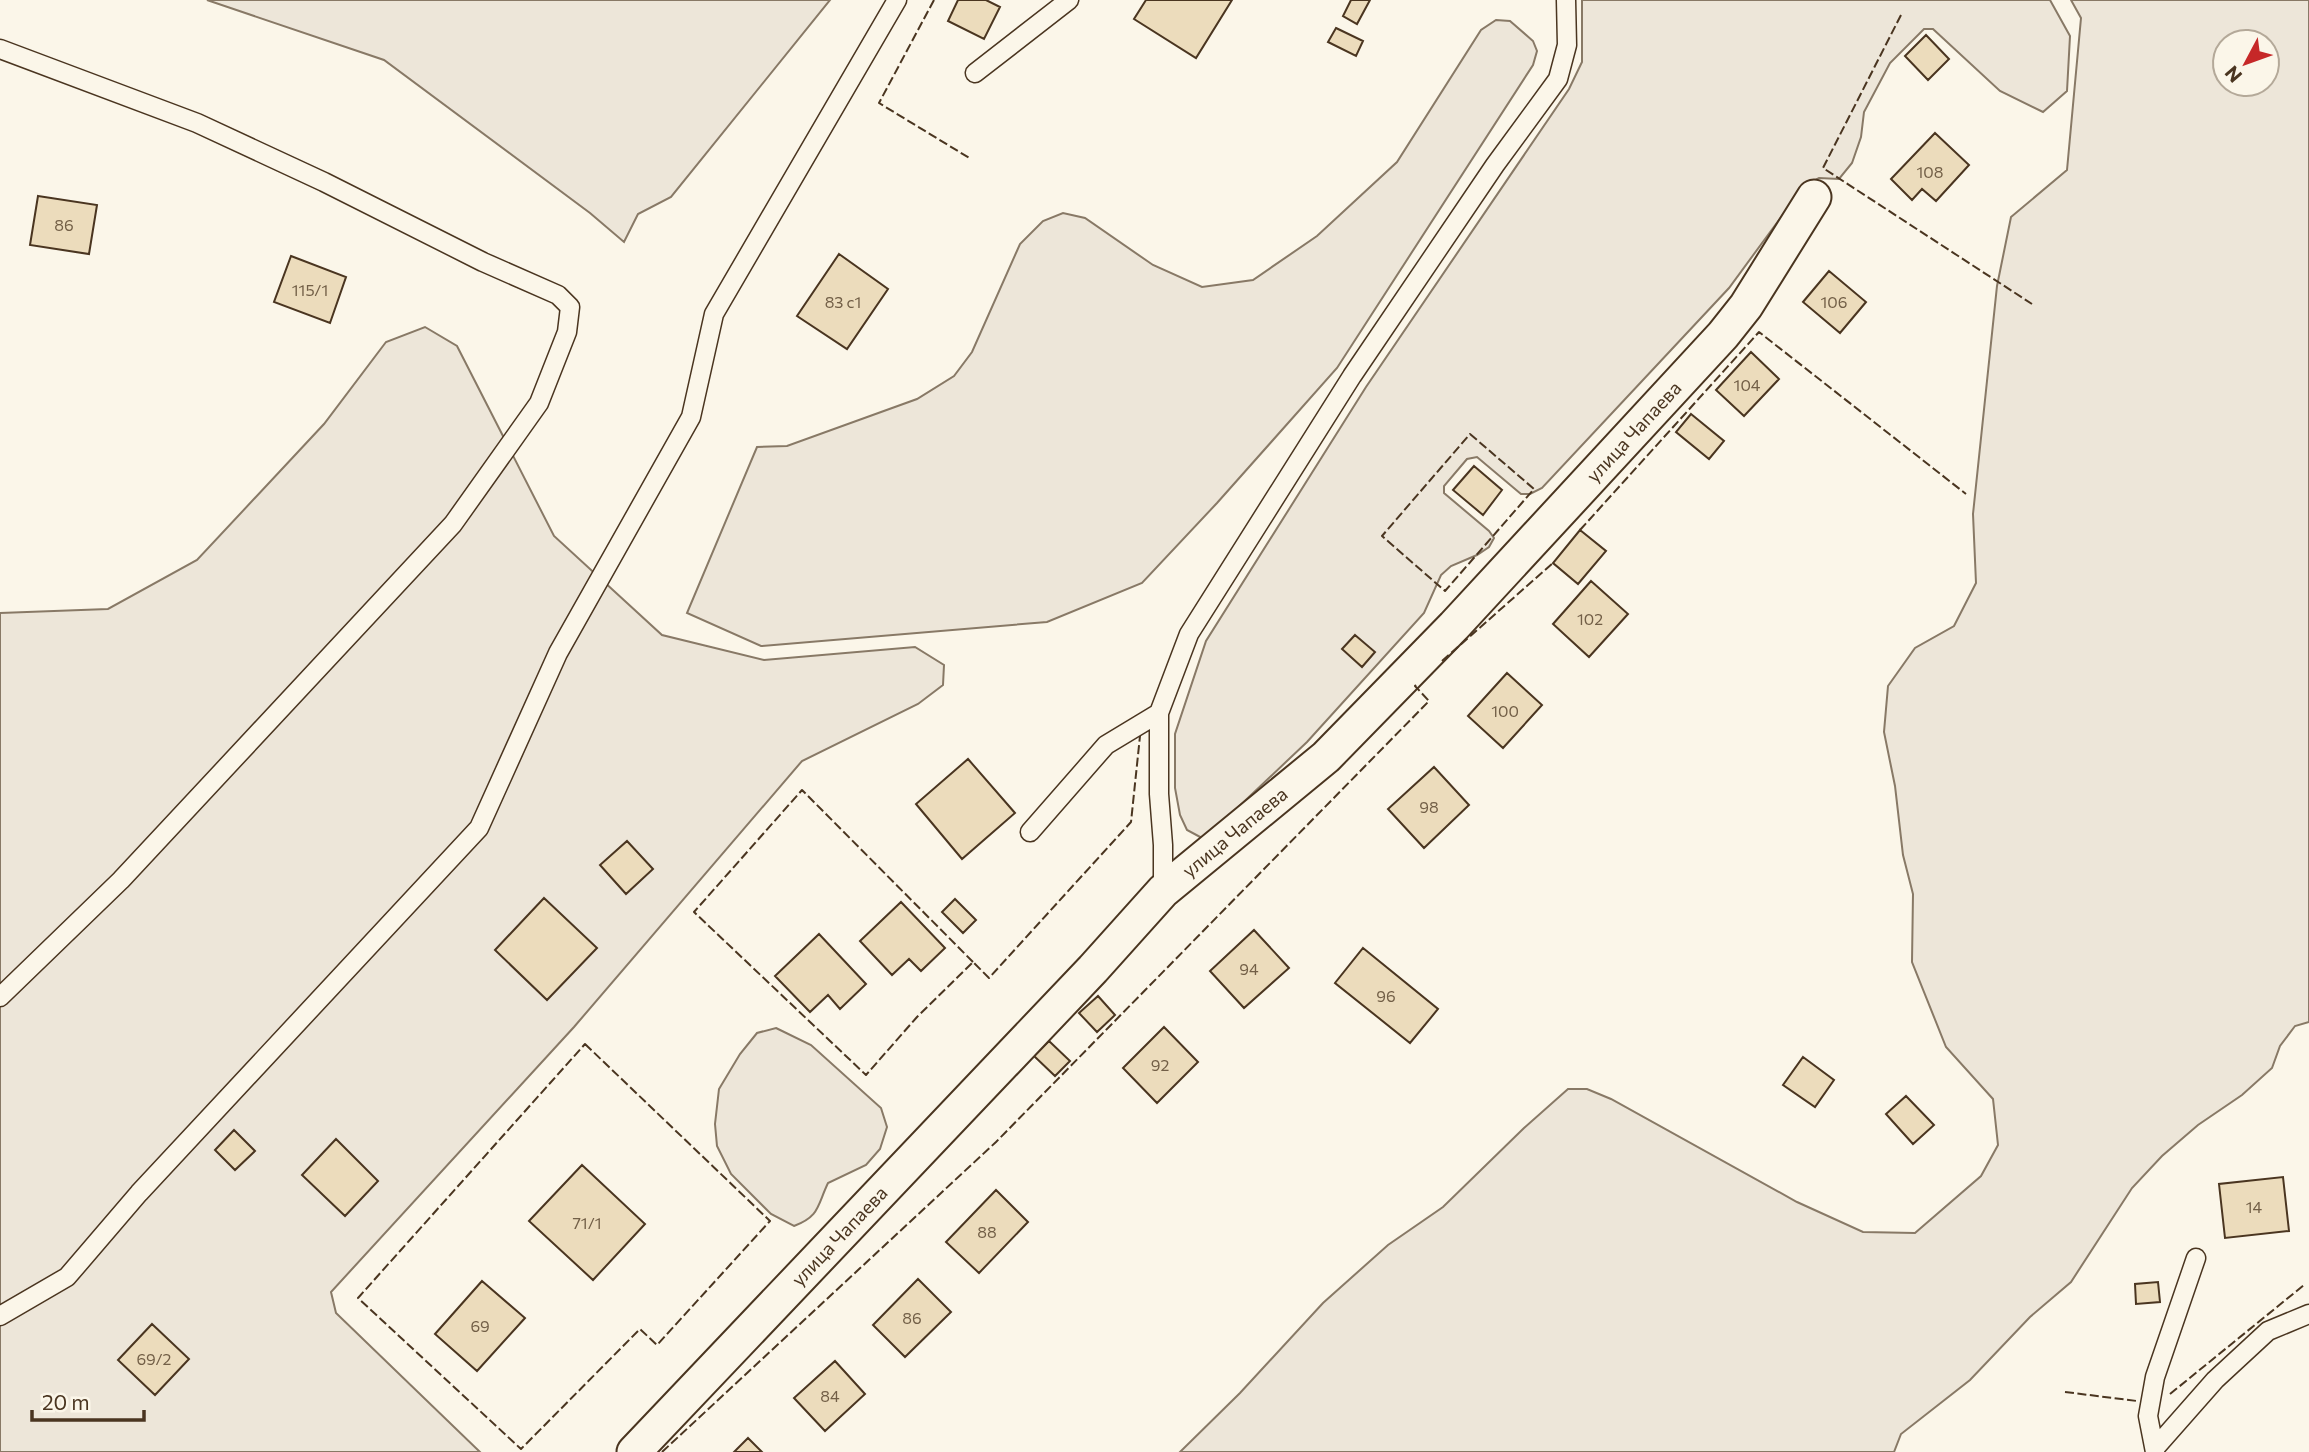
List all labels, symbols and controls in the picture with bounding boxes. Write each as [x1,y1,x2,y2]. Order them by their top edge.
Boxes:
north arrow [2211,28,2281,98]
text: N [2219,62,2246,87]
house number: 108 [1917,162,1944,181]
house number: 86 [54,215,74,234]
house number: 115/1 [292,280,328,299]
house number: 83 с1 [825,292,861,311]
house number: 106 [1821,292,1848,311]
house number: 104 [1734,375,1761,394]
street label: улица Чапаева [1581,376,1686,486]
house number: 102 [1577,609,1603,628]
house number: 100 [1491,701,1519,720]
street label: улица Чапаева [1177,782,1292,881]
house number: 98 [1419,797,1439,816]
house number: 94 [1239,959,1259,978]
house number: 96 [1376,986,1396,1005]
house number: 92 [1151,1055,1169,1074]
street label: улица Чапаева [786,1181,892,1290]
house number: 14 [2246,1197,2263,1216]
house number: 71/1 [572,1213,602,1232]
house number: 88 [977,1222,997,1241]
house number: 86 [902,1308,922,1327]
house number: 69 [470,1316,490,1335]
house number: 69/2 [137,1349,172,1368]
scale bar [32,1378,144,1422]
house number: 84 [820,1386,840,1405]
text: 20 m [42,1389,90,1414]

